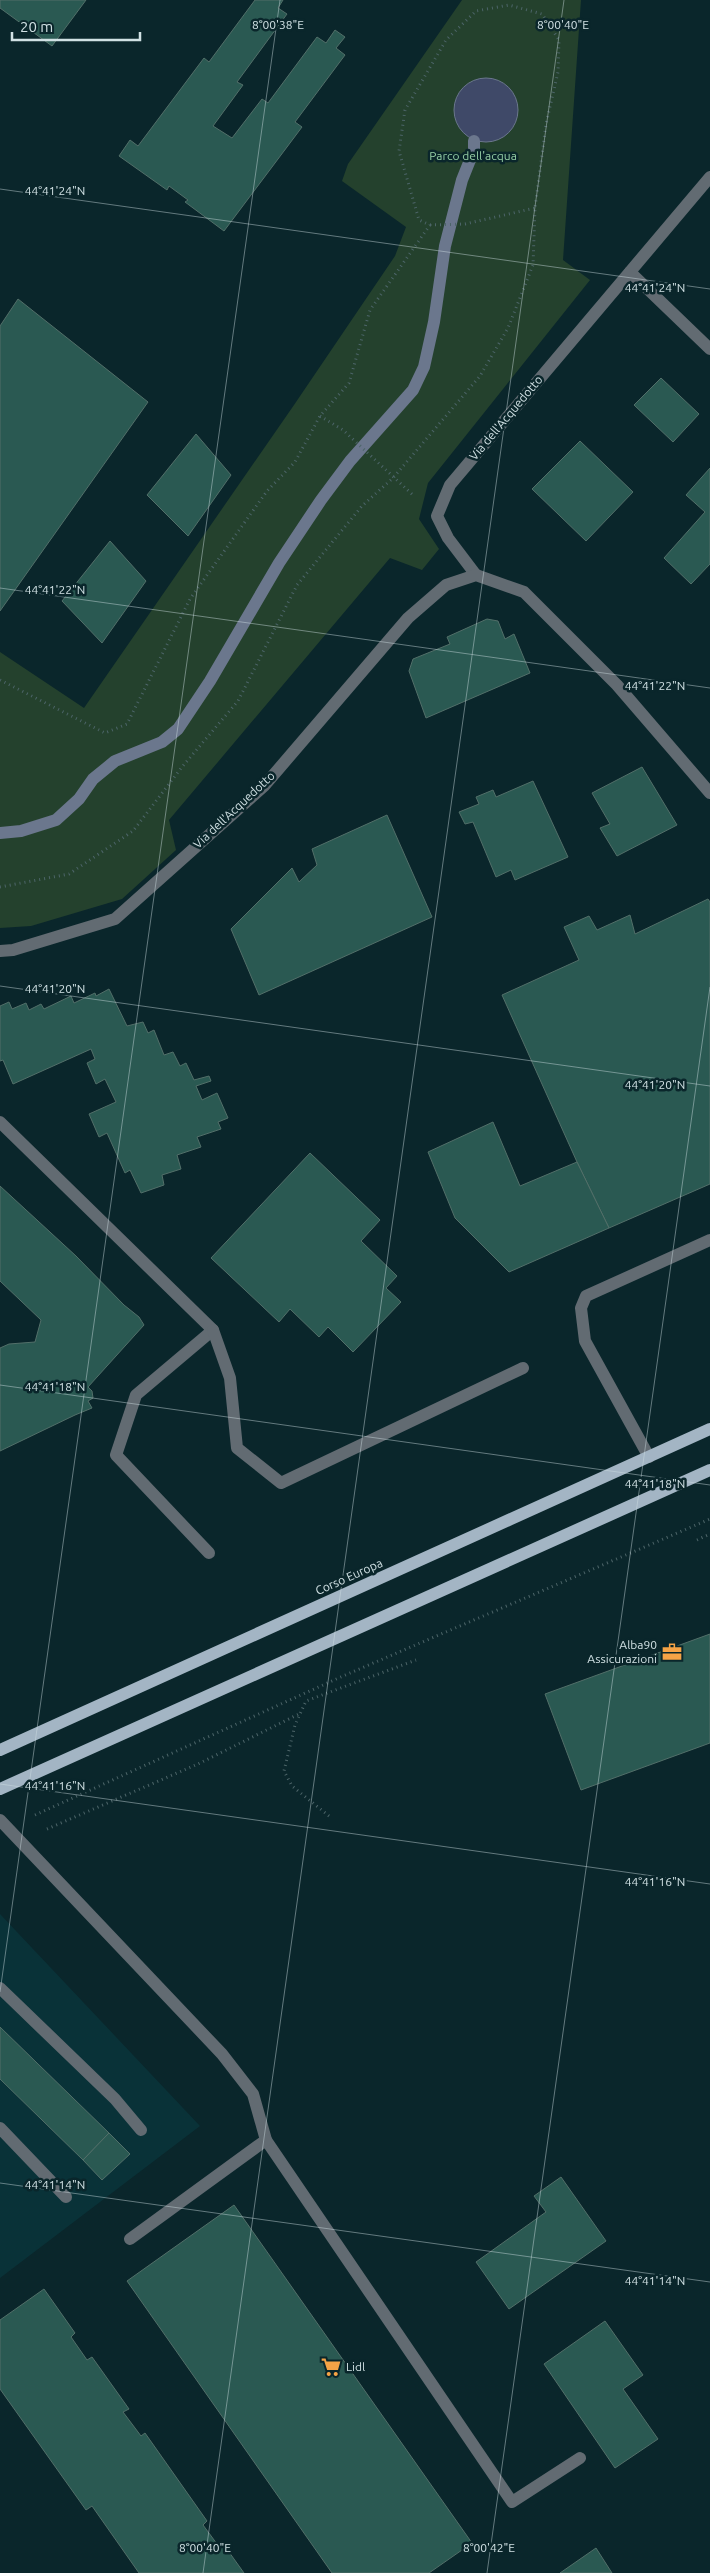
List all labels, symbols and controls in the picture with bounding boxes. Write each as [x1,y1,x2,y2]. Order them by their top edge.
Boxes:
scale bar [12,10,140,42]
text: 20 m [20,18,53,35]
text: 8°00'38"E [252,18,304,31]
text: 8°00'40"E [537,18,589,31]
park label: Parco dell'acqua [429,149,517,162]
text: 44°41'24"N [25,184,85,197]
text: 44°41'24"N [625,281,685,294]
street label: Via dell'Acquedotto [467,373,545,463]
text: 44°41'22"N [25,583,85,596]
text: 44°41'22"N [625,679,685,692]
street label: Via dell'Acquedotto [190,769,277,851]
text: 44°41'20"N [25,982,85,995]
text: 44°41'20"N [625,1078,685,1091]
text: 44°41'18"N [25,1380,85,1393]
text: 44°41'18"N [625,1477,685,1490]
street label: Corso Europa [313,1556,384,1597]
place label: Alba90 Assicurazioni [587,1638,657,1665]
office icon: Alba90 Assicurazioni [661,1641,683,1663]
text: 44°41'16"N [25,1779,85,1792]
text: 44°41'16"N [625,1875,685,1888]
text: 44°41'14"N [25,2178,85,2191]
text: 44°41'14"N [625,2274,685,2287]
supermarket icon: Lidl [320,2356,342,2378]
place label: Lidl [346,2360,365,2373]
text: 8°00'40"E [179,2541,231,2554]
text: 8°00'42"E [463,2541,515,2554]

